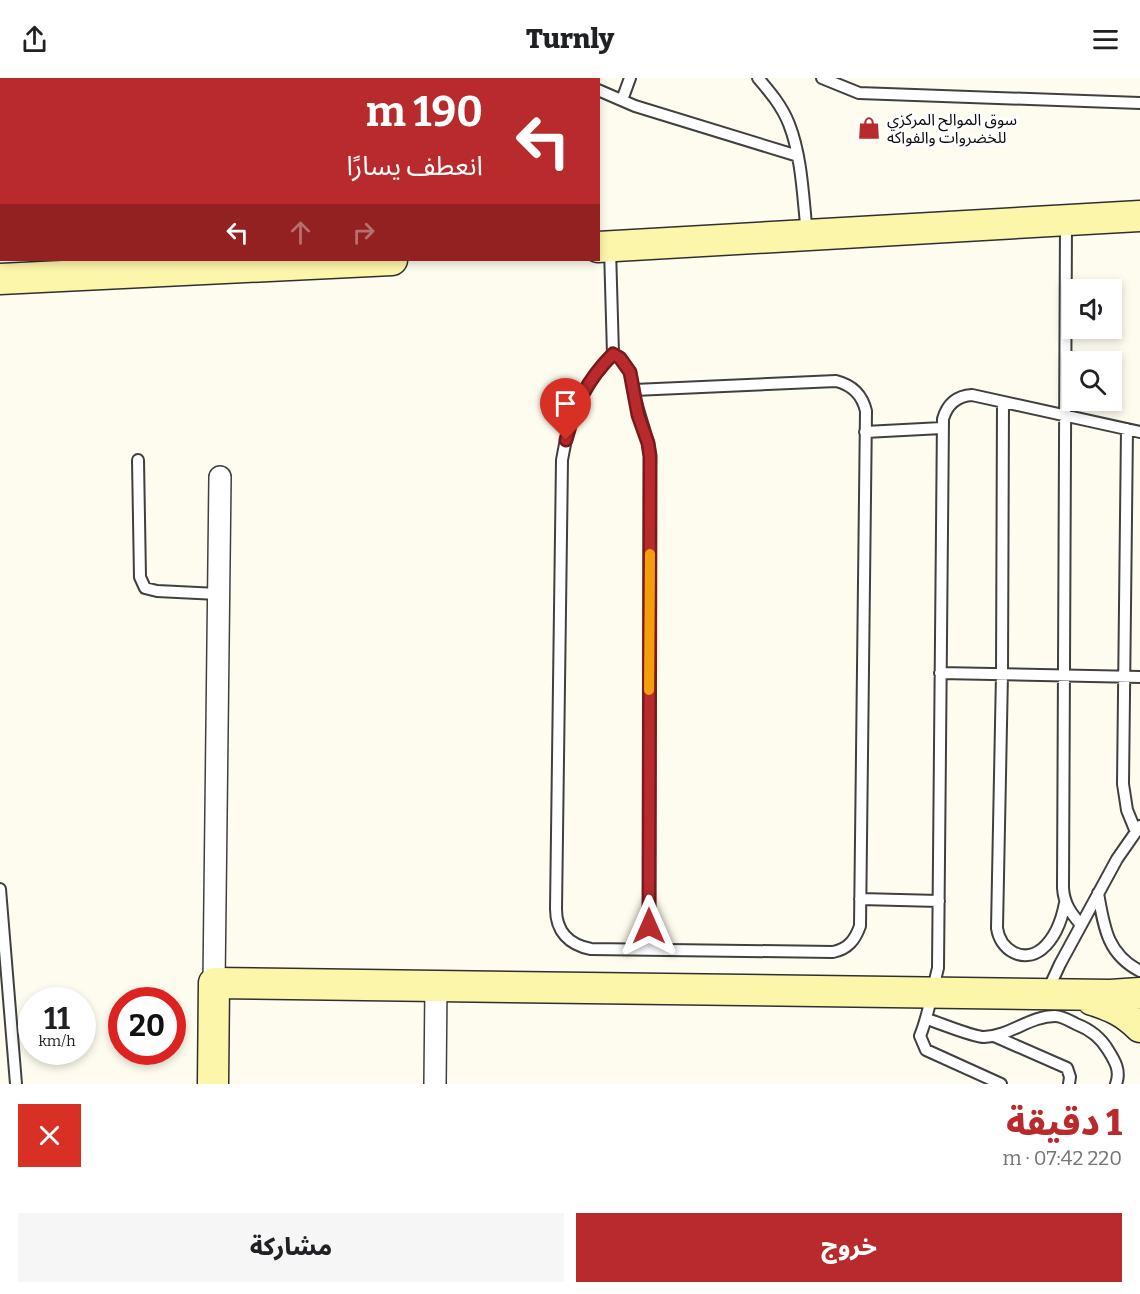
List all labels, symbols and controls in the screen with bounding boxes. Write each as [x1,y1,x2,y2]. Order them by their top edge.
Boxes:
icon: share [18,23,51,56]
text: Turnly [526,23,614,55]
icon: menu [1089,23,1122,56]
text: 190 m [366,87,483,137]
icon: left [504,102,582,180]
place label: سوق الموالح المركزي للخضروات والفواكه [887,110,1017,147]
shop icon: سوق الموالح المركزي للخضروات والفواكه [856,115,882,141]
text: انعطف يسارًا [346,150,483,182]
icon: left [221,216,254,249]
icon: ahead [284,216,317,249]
icon: right [347,216,380,249]
map controls [1062,279,1122,411]
button: sound [1062,279,1122,339]
button: search [1062,351,1122,411]
pin [540,378,591,440]
icon: arrive [549,387,582,420]
position arrow [617,894,681,958]
speed limit sign: 20 [108,987,186,1065]
text: 11 [44,1001,70,1037]
text: km/h [38,1032,76,1050]
text: 1 دقيقة [1006,1101,1122,1145]
button: close [18,1104,81,1167]
text: 220 m · 07:42 [1002,1146,1122,1170]
button: مشاركة [18,1213,564,1282]
button: خروج [576,1213,1122,1282]

